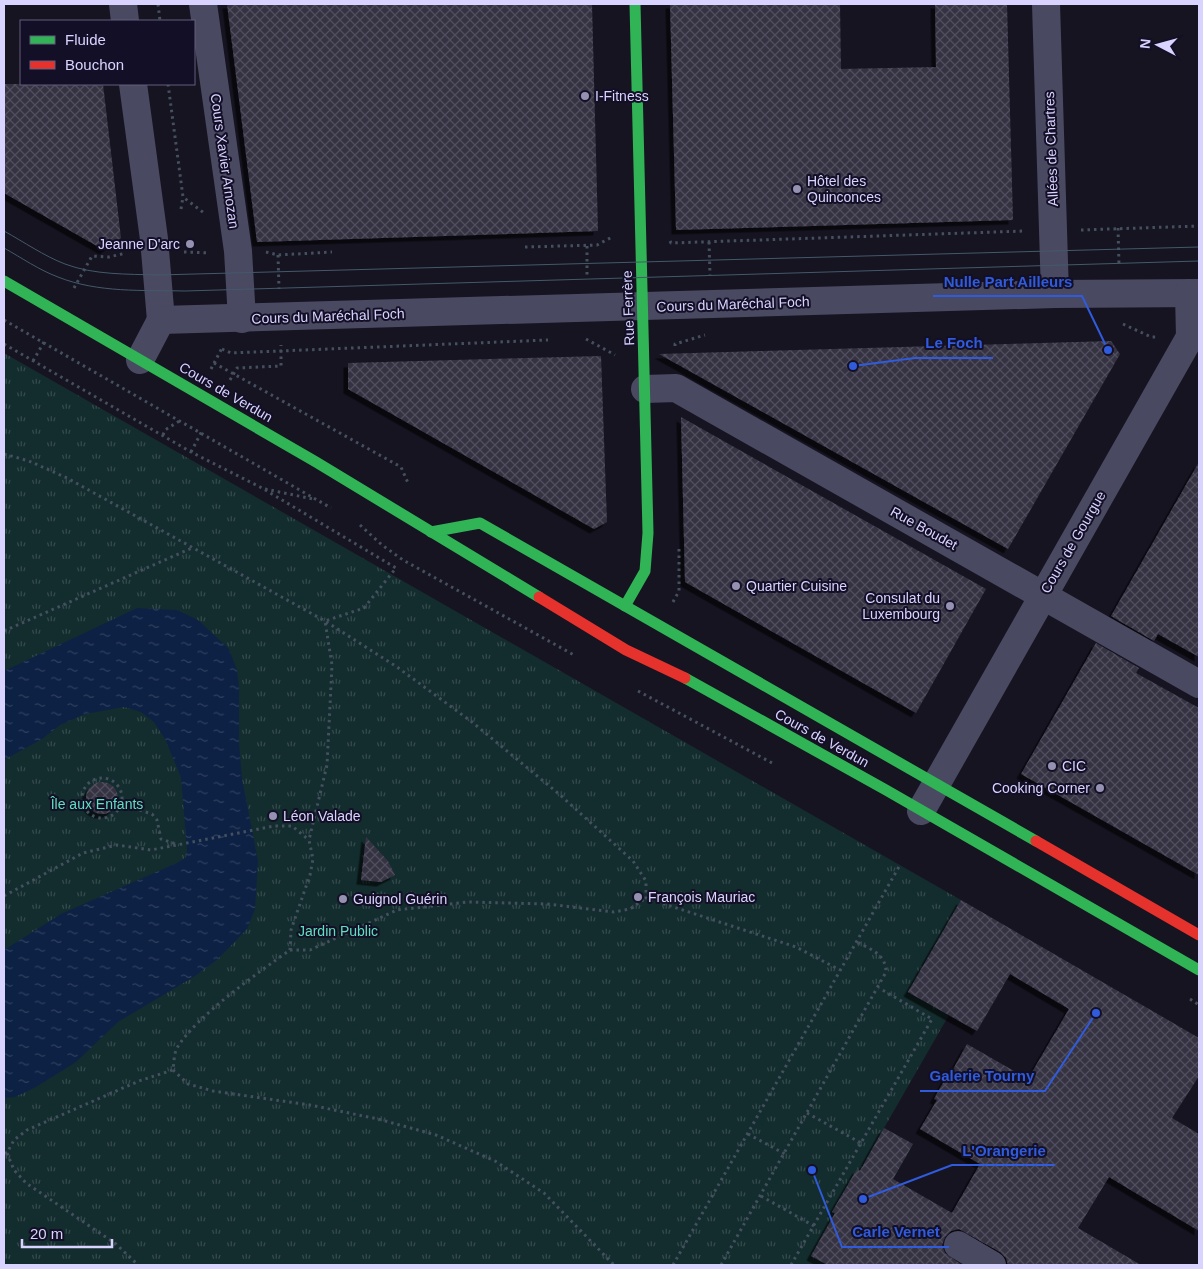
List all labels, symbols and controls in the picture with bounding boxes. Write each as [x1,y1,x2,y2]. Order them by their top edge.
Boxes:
legend [20,20,195,85]
north arrow [1133,20,1183,70]
text: Fluide [65,31,106,48]
text: N [1137,38,1154,50]
text: Bouchon [65,56,124,73]
place label: I-Fitness [595,88,649,104]
marker: I-Fitness [579,90,591,102]
street label: Allées de Chartres [1041,91,1061,207]
street label: Cours Xavier Arnozan [208,92,242,230]
place label: Hôtel des Quinconces [807,173,881,205]
marker: Hôtel des Quinconces [791,183,803,195]
place label: Jeanne D'arc [98,236,180,252]
marker: Jeanne D'arc [184,238,196,250]
callout: Nulle Part Ailleurs [933,266,1082,296]
street label: Rue Ferrère [619,270,637,346]
text: Nulle Part Ailleurs [944,273,1072,290]
street label: Cours du Maréchal Foch [656,293,810,315]
street label: Cours du Maréchal Foch [251,305,405,327]
callout: Le Foch [915,328,993,358]
text: Le Foch [925,334,983,351]
street label: Cours de Verdun [176,359,276,425]
street label: Cours de Gourgue [1037,488,1109,596]
street label: Rue Boudet [888,503,960,553]
place label: Quartier Cuisine [746,578,847,594]
marker: Quartier Cuisine [730,580,742,592]
place label: Consulat du Luxembourg [862,590,940,622]
marker: Consulat du Luxembourg [944,600,956,612]
street label: Cours de Verdun [772,706,872,770]
place label: CIC [1062,758,1086,774]
marker: CIC [1046,760,1058,772]
place label: Cooking Corner [992,780,1090,796]
marker: Cooking Corner [1094,782,1106,794]
park label: Île aux Enfants [50,796,143,812]
place label: Léon Valade [283,808,361,824]
marker: Léon Valade [267,810,279,822]
place label: François Mauriac [648,889,755,905]
place label: Guignol Guérin [353,891,447,907]
marker: François Mauriac [632,891,644,903]
marker: Guignol Guérin [337,893,349,905]
park label: Jardin Public [298,923,378,939]
callout: Galerie Tourny [920,1061,1045,1091]
text: Galerie Tourny [930,1067,1035,1084]
callout: L'Orangerie [952,1135,1055,1165]
text: L'Orangerie [962,1142,1046,1159]
scale bar [22,1216,112,1248]
callout: Carle Vernet [842,1217,949,1247]
text: Carle Vernet [852,1223,940,1240]
text: 20 m [30,1225,63,1242]

